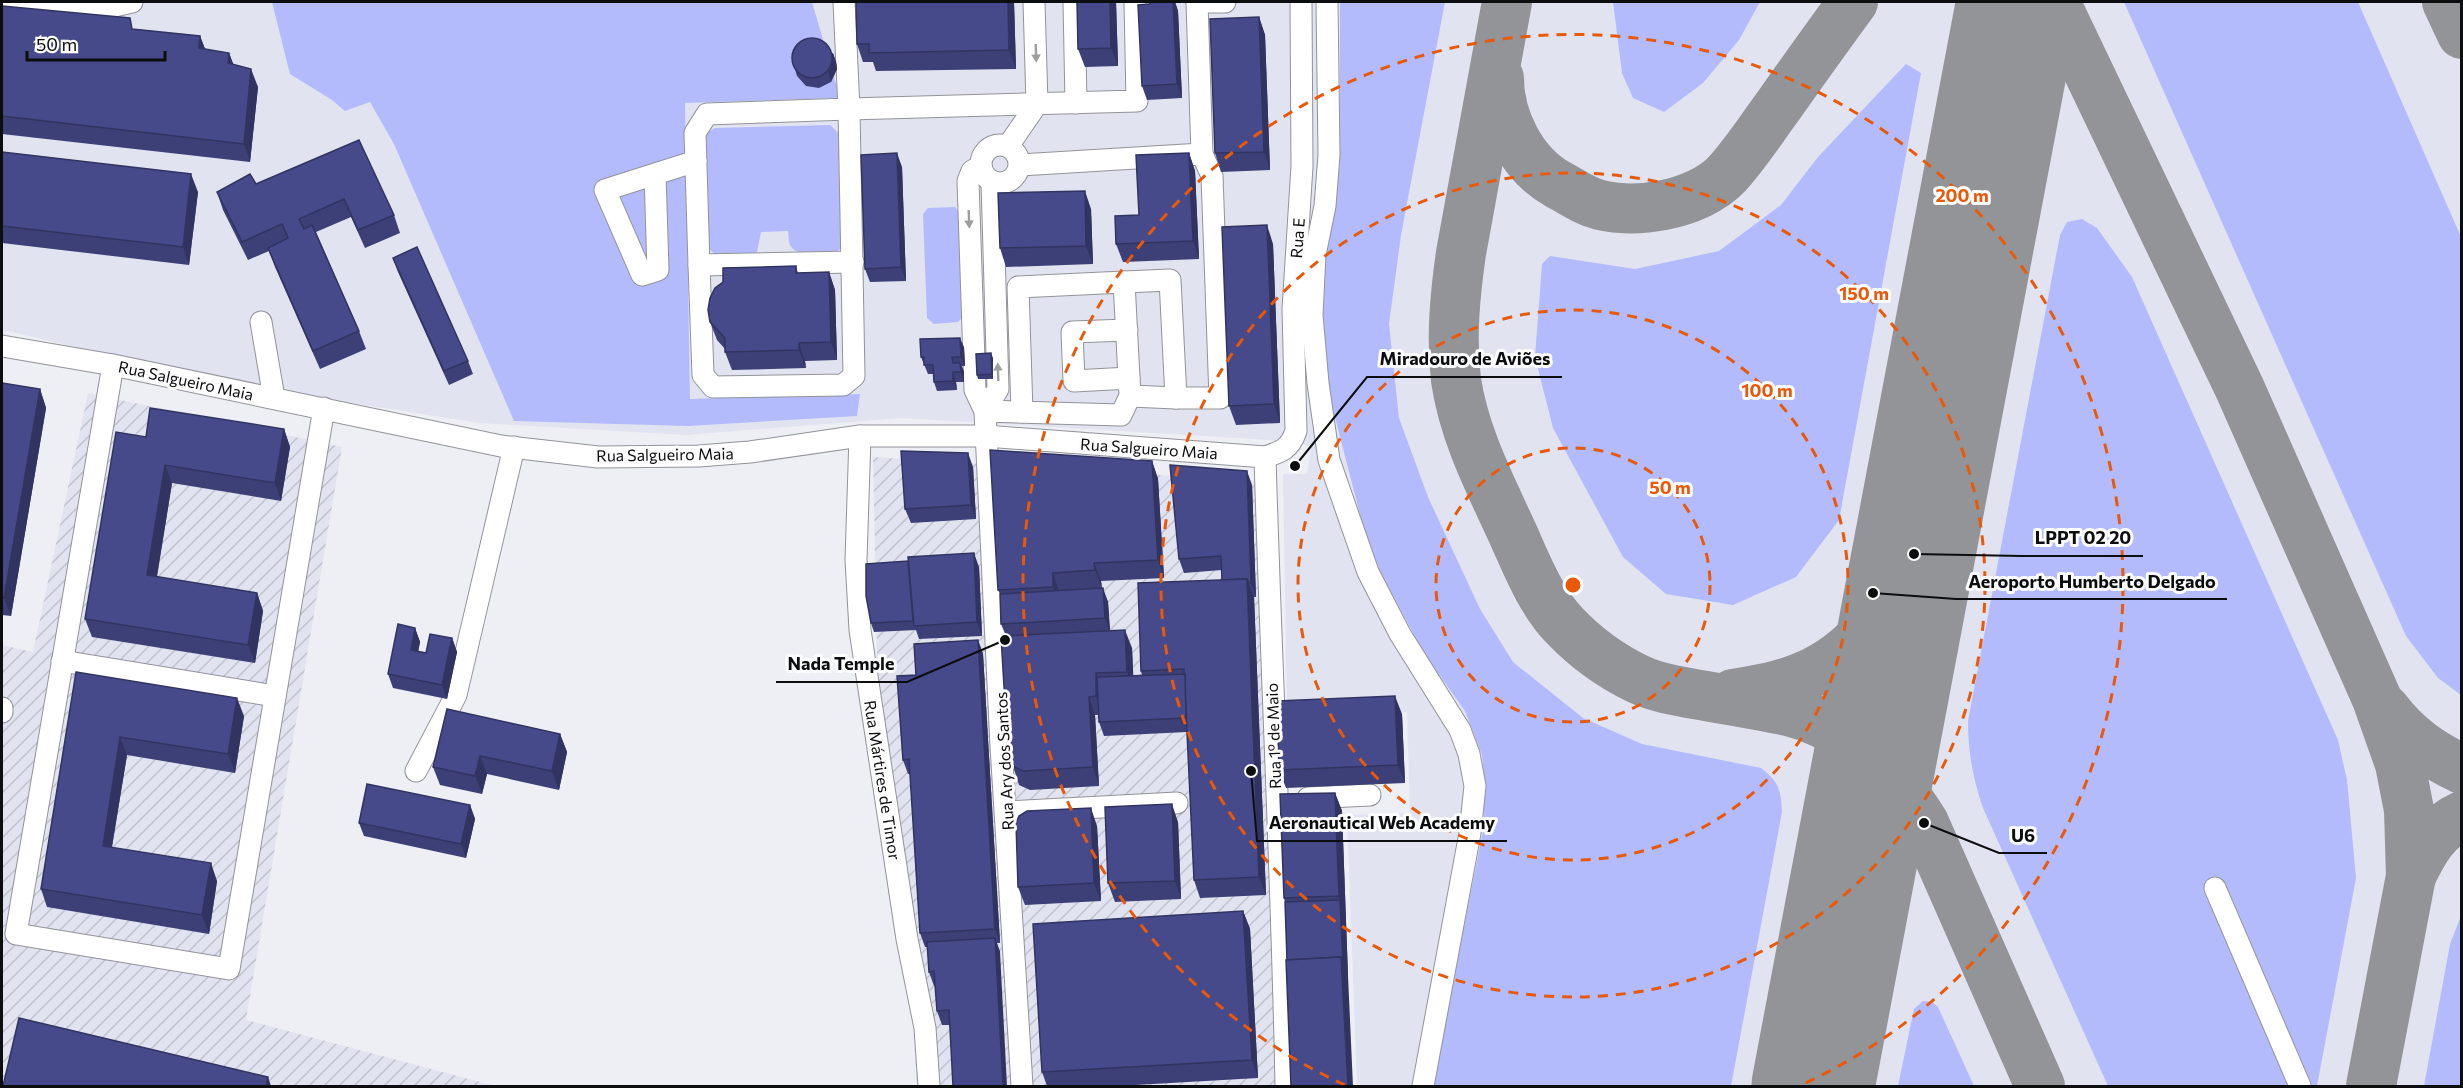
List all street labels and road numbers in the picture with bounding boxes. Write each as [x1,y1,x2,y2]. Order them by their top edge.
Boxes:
street label: Rua E [1286,217,1308,259]
street label: Rua Salgueiro Maia [117,356,255,404]
street label: Rua Salgueiro Maia [1080,434,1218,462]
street label: Rua Salgueiro Maia [596,443,734,465]
street label: Rua 1º de Maio [1262,683,1284,789]
street label: Rua Ary dos Santos [991,691,1017,831]
street label: Rua Mártires de Timor [861,699,905,862]

